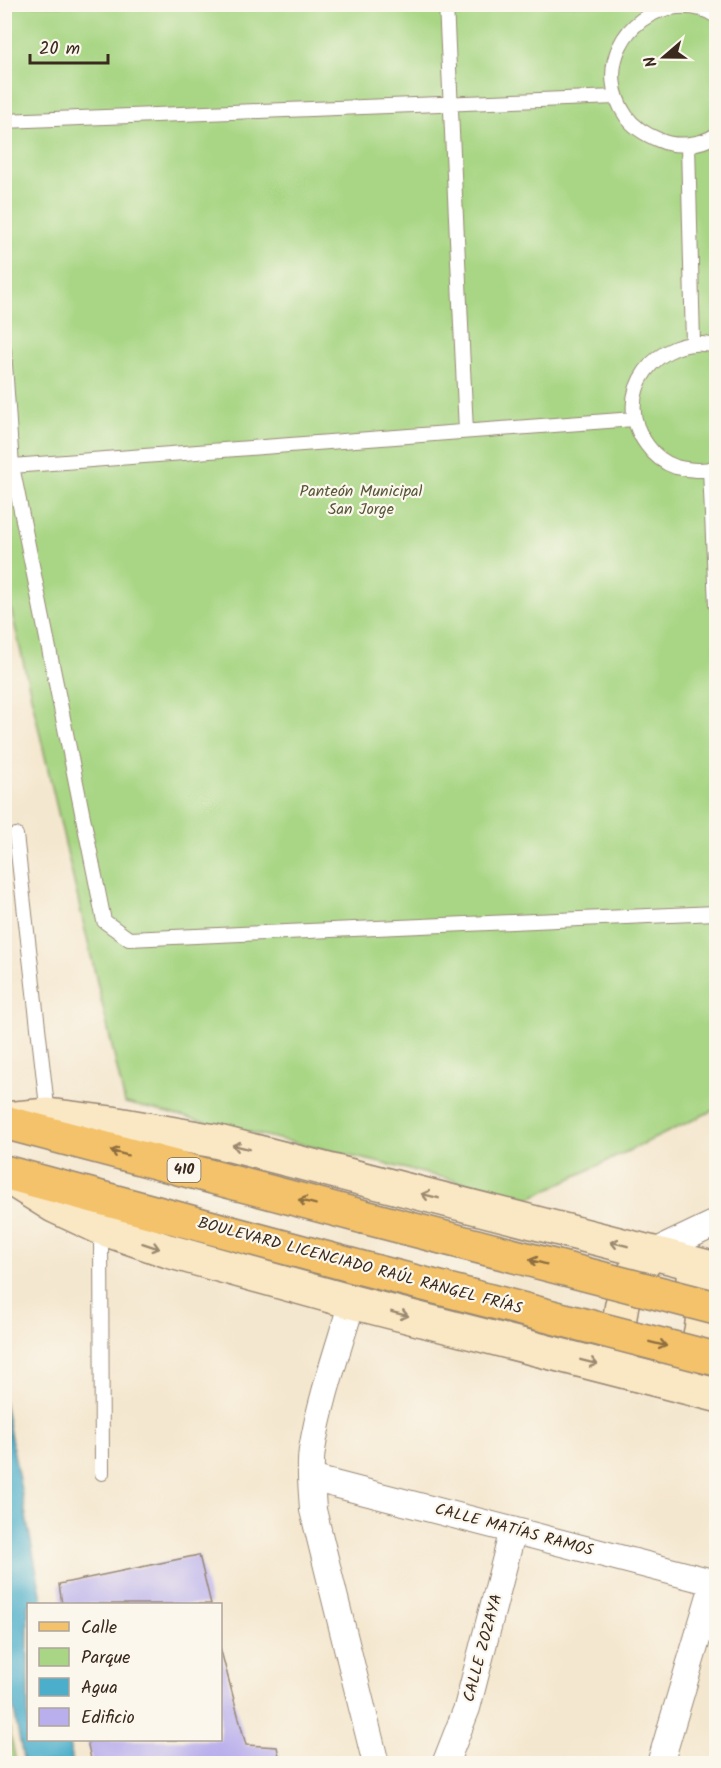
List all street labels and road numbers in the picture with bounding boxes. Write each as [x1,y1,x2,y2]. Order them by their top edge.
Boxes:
road number: 410 [168,1158,201,1182]
street label: BOULEVARD LICENCIADO RAÚL RANGEL FRÍAS [195,1211,526,1322]
street label: CALLE MATÍAS RAMOS [432,1497,596,1563]
street label: CALLE ZOZAYA [457,1591,509,1705]

